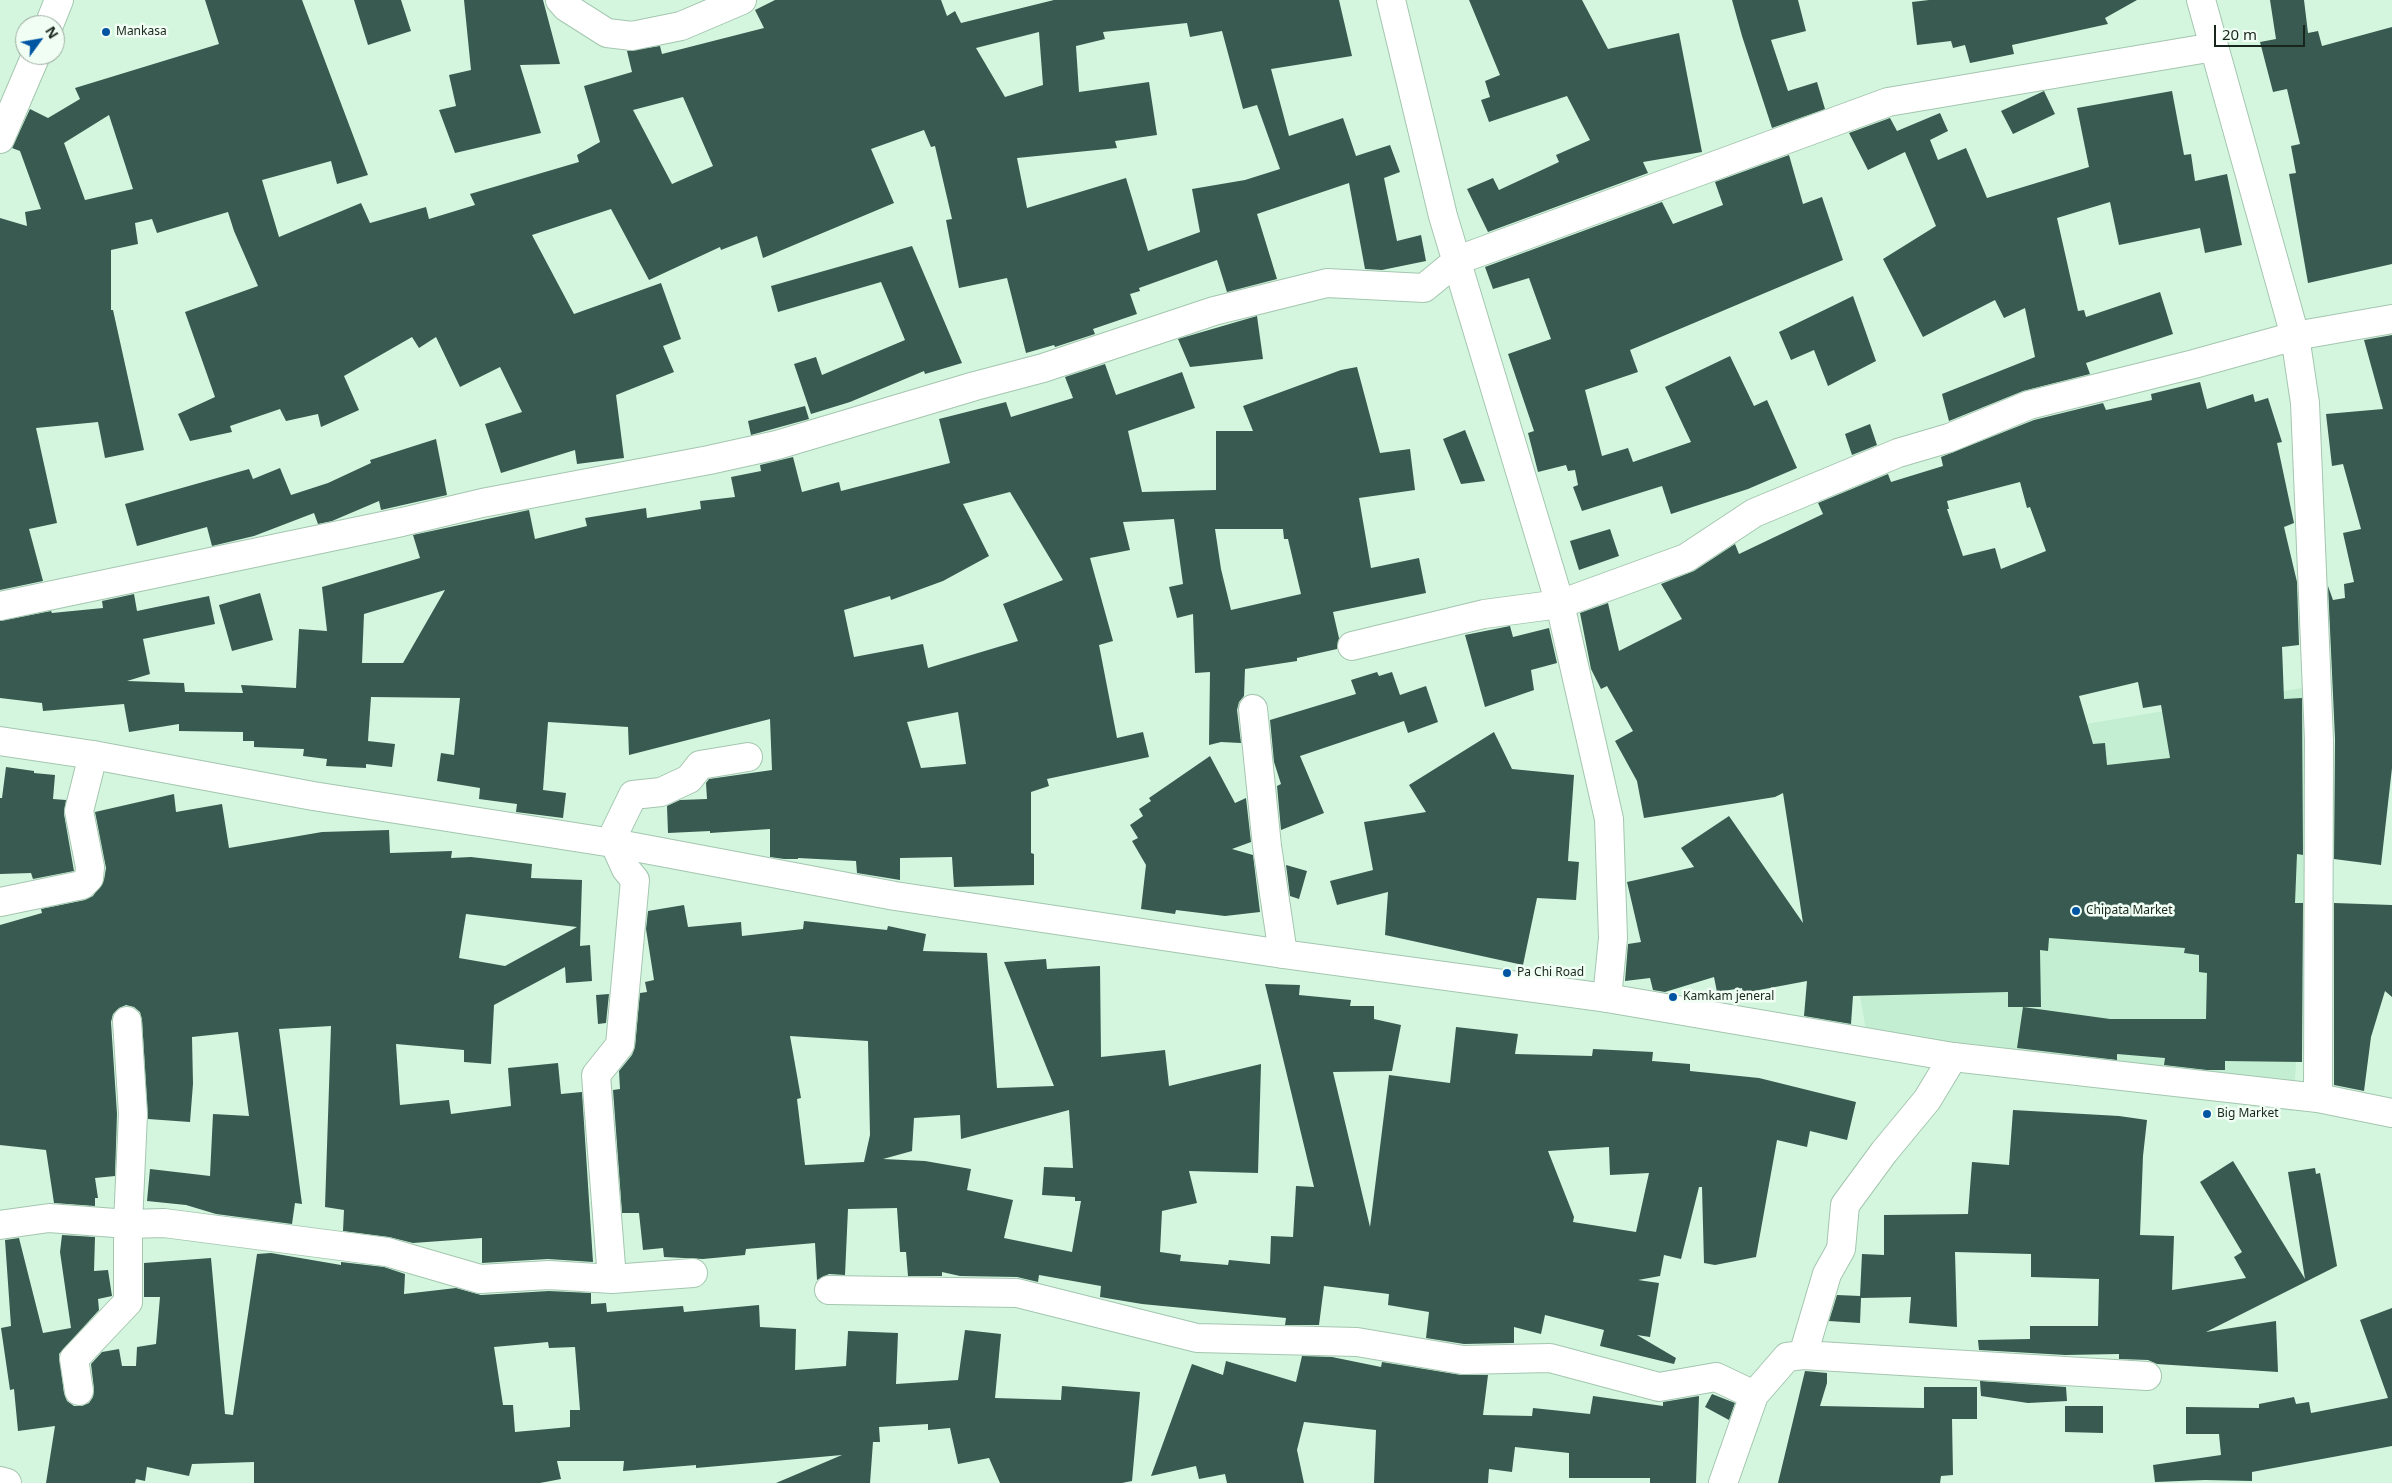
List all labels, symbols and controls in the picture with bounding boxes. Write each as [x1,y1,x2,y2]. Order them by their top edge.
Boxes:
north arrow [15,15,65,65]
scale bar [2217,15,2308,47]
text: N [41,22,63,42]
text: 20 m [2222,24,2257,44]
place label: Mankasa [116,25,167,39]
marker: Mankasa [100,26,112,38]
place label: Chipata Market [2086,904,2172,918]
marker: Chipata Market [2070,905,2082,917]
place label: Pa Chi Road [1517,966,1584,980]
marker: Pa Chi Road [1501,967,1513,979]
place label: Kamkam jeneral [1683,990,1774,1004]
marker: Kamkam jeneral [1667,991,1679,1003]
place label: Big Market [2217,1107,2278,1121]
marker: Big Market [2201,1108,2213,1120]

